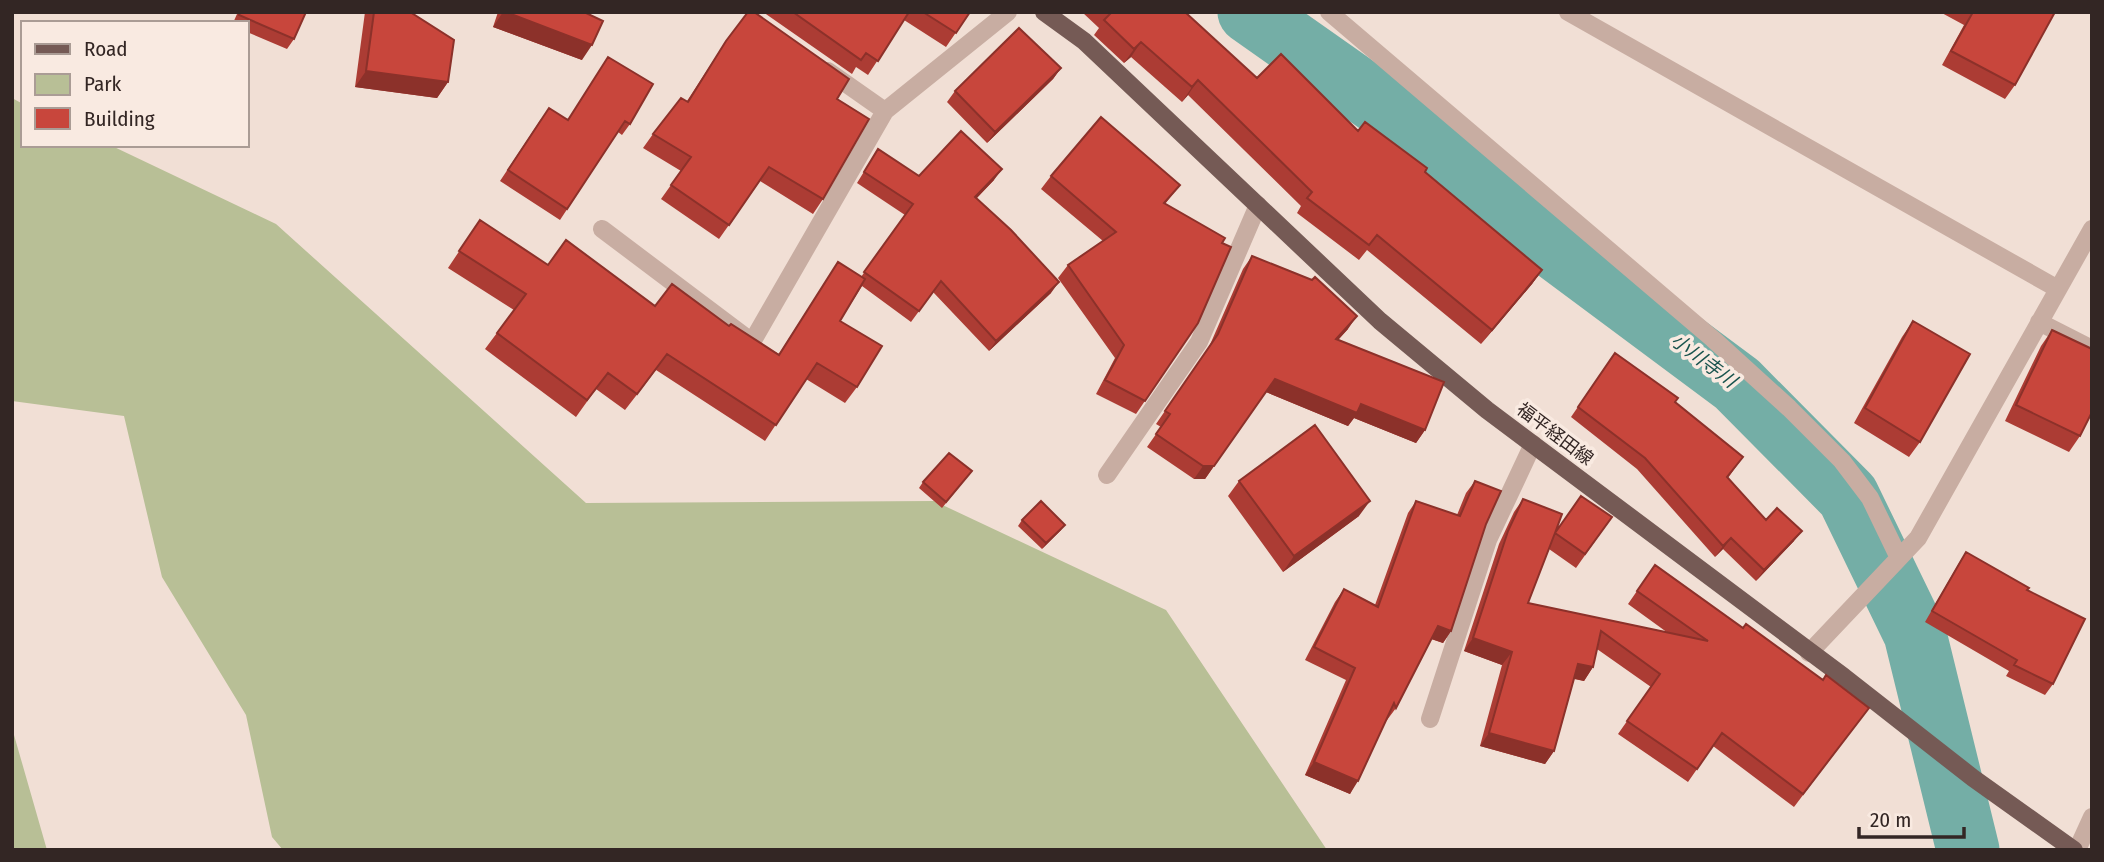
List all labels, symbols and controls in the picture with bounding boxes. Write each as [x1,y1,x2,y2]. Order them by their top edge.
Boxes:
legend [21,21,248,147]
text: Road [84,36,128,62]
text: Park [84,71,122,97]
text: Building [84,106,155,132]
water label: 小川寺川 [1666,328,1743,394]
street label: 福平経田線 [1512,398,1598,470]
scale bar [1859,796,1964,840]
text: 20 m [1870,807,1911,833]

